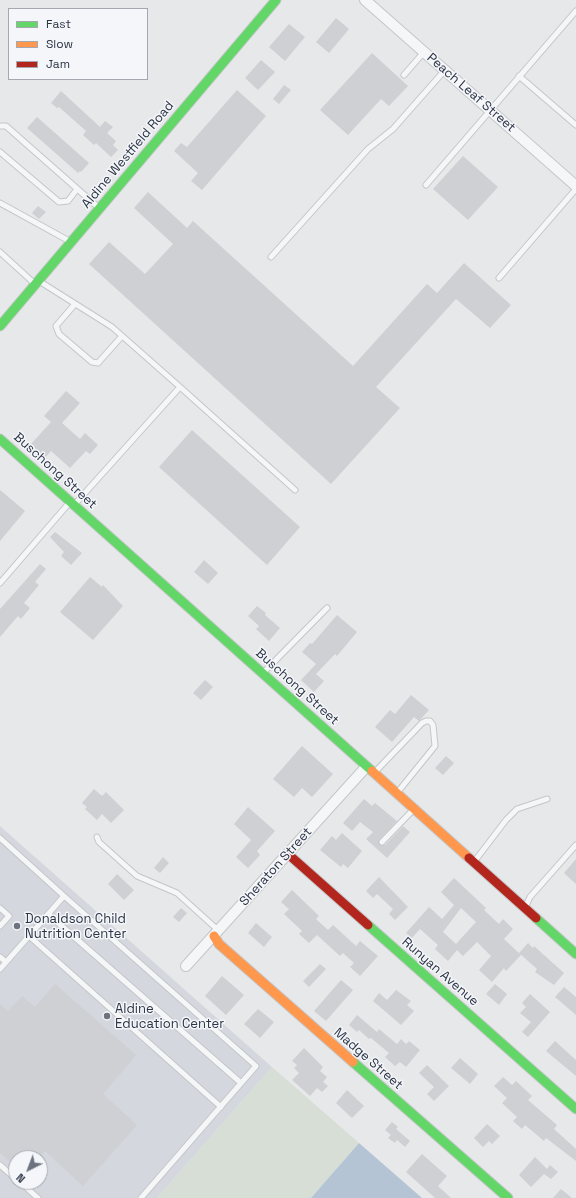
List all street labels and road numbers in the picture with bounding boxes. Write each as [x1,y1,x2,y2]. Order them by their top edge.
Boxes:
street label: Peach Leaf Street [424,50,518,136]
street label: Aldine Westfield Road [79,98,177,212]
street label: Buschong Street [10,430,100,512]
street label: Buschong Street [252,646,342,728]
street label: Sheraton Street [237,825,315,909]
street label: Runyan Avenue [398,934,482,1010]
street label: Madge Street [330,1025,406,1093]

